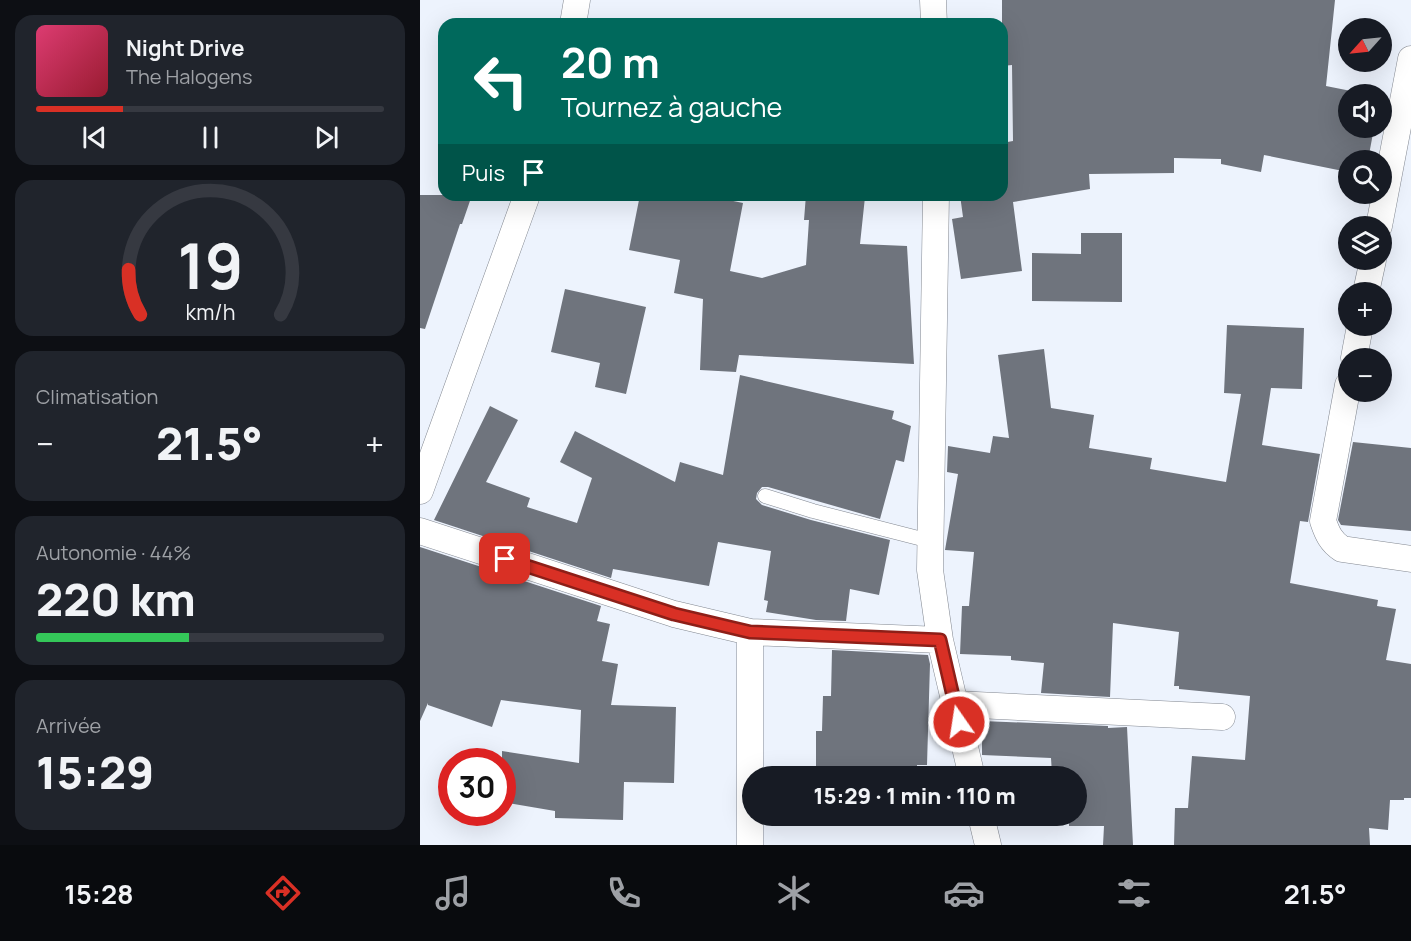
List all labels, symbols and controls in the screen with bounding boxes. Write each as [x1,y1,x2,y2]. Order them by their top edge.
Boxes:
north arrow [1338,18,1392,72]
map controls [1338,18,1392,402]
text: Night Drive [126,33,245,63]
text: 20 m [561,33,660,91]
icon: left [462,42,540,120]
text: The Halogens [126,63,252,90]
button: sound [1338,84,1392,138]
text: Tournez à gauche [561,88,782,125]
icon: previous [78,121,111,154]
icon: pause [194,121,227,154]
icon: next [310,121,343,154]
button: search [1338,150,1392,204]
icon: arrive [517,156,550,189]
text: Puis [462,158,505,188]
button: layers [1338,216,1392,270]
text: 19 [177,222,243,308]
button: + [1338,282,1392,336]
text: km/h [185,297,235,326]
button: − [1338,348,1392,402]
text: Climatisation [36,383,158,410]
text: 21.5° [156,412,263,474]
text: − [36,421,54,466]
text: + [365,421,384,466]
pin [479,533,530,584]
text: Autonomie · 44% [36,539,191,566]
icon: arrive [488,542,521,575]
text: 220 km [36,568,196,630]
position arrow [927,690,991,754]
text: Arrivée [36,712,101,739]
text: 15:29 [36,741,154,803]
speed limit sign: 30 [438,748,516,826]
text: 15:29 · 1 min · 110 m [813,781,1016,811]
icon: directions [262,872,304,914]
icon: music [432,872,474,914]
icon: phone [603,872,645,914]
icon: climate [773,872,815,914]
icon: car [943,872,985,914]
icon: filters [1113,872,1155,914]
text: 15:28 [64,875,134,912]
text: 21.5° [1284,875,1347,912]

